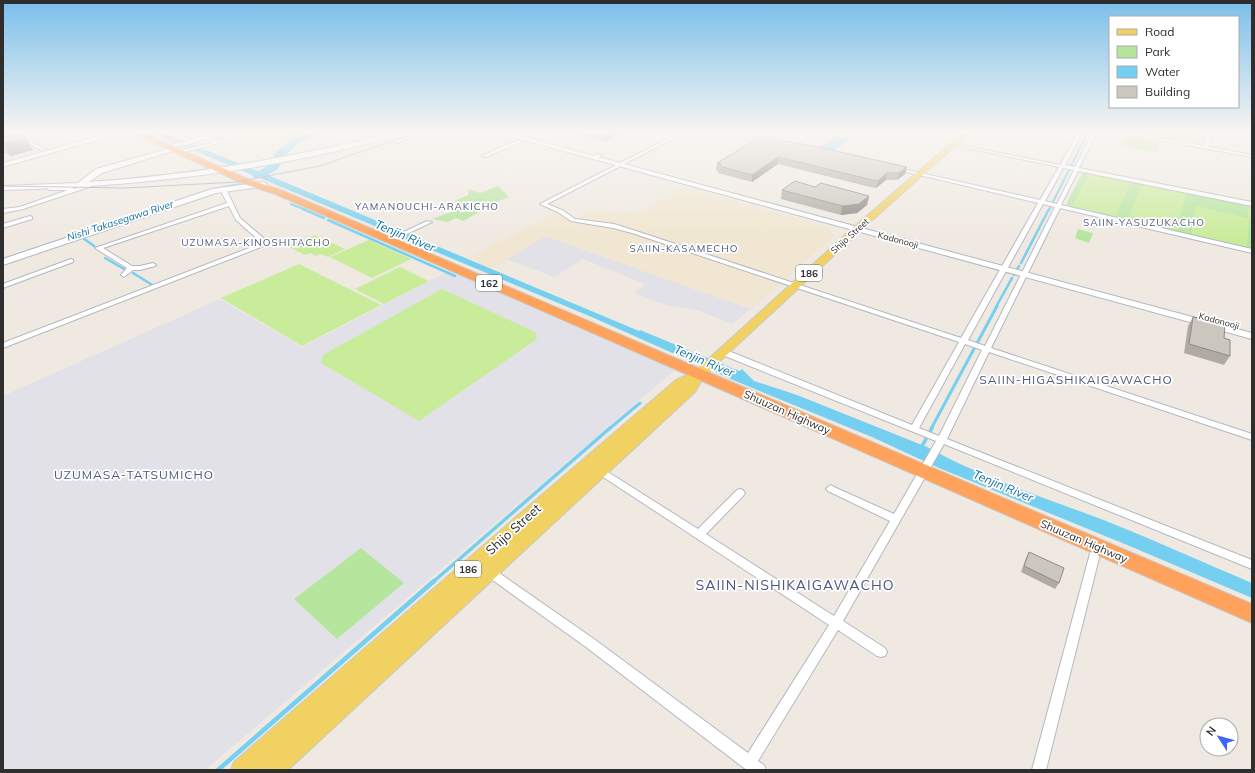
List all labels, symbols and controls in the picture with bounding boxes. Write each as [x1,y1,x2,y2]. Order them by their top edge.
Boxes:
legend [1109,16,1239,108]
text: Road [1145,24,1174,39]
text: Park [1145,44,1171,59]
text: Water [1145,64,1181,79]
text: Building [1145,84,1190,99]
water label: Nishi Takasegawa River [65,197,175,244]
district label: YAMANOUCHI-ARAKICHO [354,200,499,213]
water label: Tenjin River [373,216,438,255]
street label: Shijo Street [828,216,871,256]
district label: SAIIN-YASUZUKACHO [1083,216,1205,229]
street label: Kadonooji [877,229,920,250]
district label: UZUMASA-KINOSHITACHO [181,236,331,249]
district label: SAIIN-KASAMECHO [629,242,739,255]
road number: 186 [796,265,822,281]
road number: 162 [476,275,502,291]
street label: Kadonooji [1198,310,1241,331]
water label: Tenjin River [672,341,737,380]
district label: SAIIN-HIGASHIKAIGAWACHO [979,372,1173,387]
street label: Shuuzan Highway [741,387,833,437]
water label: Tenjin River [971,466,1036,505]
district label: UZUMASA-TATSUMICHO [54,467,214,482]
street label: Shijo Street [482,500,544,558]
street label: Shuuzan Highway [1038,516,1130,566]
road number: 186 [455,561,481,577]
district label: SAIIN-NISHIKAIGAWACHO [695,576,895,594]
north arrow [1199,717,1239,757]
text: N [1203,724,1219,739]

